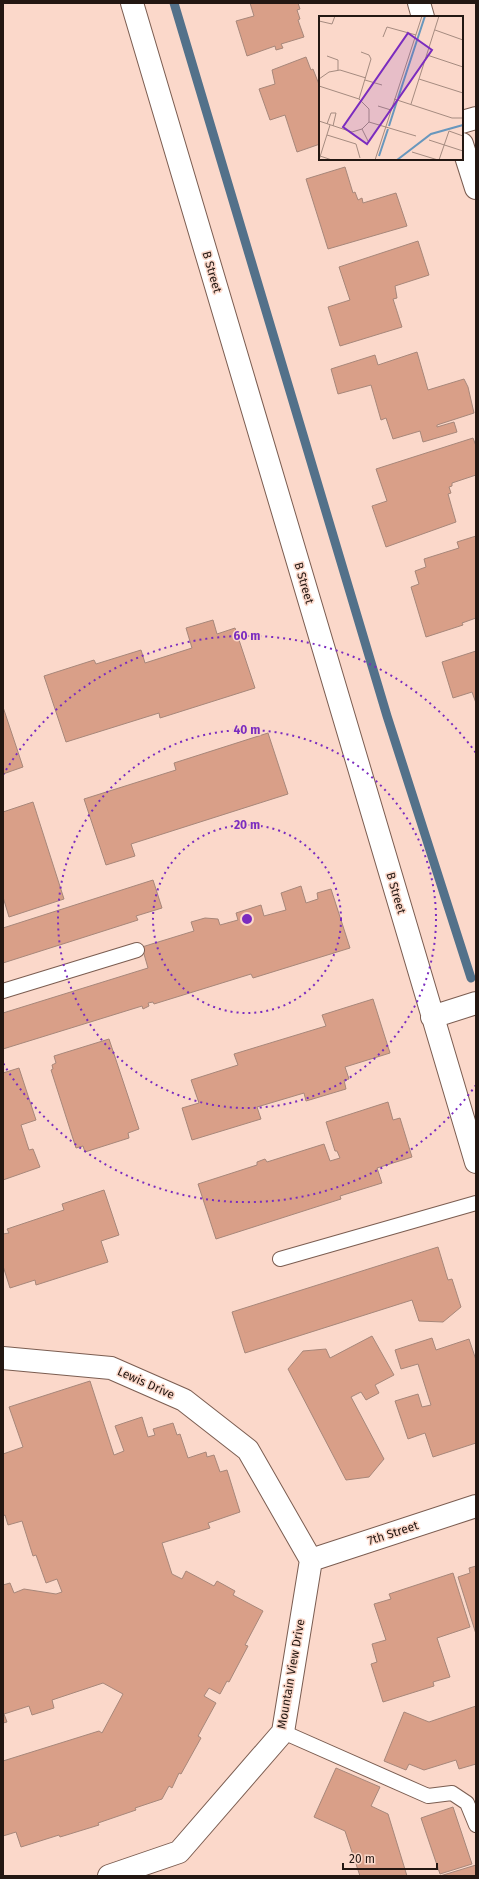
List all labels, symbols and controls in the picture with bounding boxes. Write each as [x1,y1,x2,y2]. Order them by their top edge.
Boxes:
inset map [319,16,463,160]
street label: B Street [199,249,225,295]
street label: B Street [291,560,317,606]
text: 60 m [234,629,260,643]
text: 40 m [234,723,260,737]
text: 20 m [234,818,260,832]
street label: B Street [383,870,409,916]
centre of rings [240,912,254,926]
street label: Lewis Drive [115,1364,177,1402]
street label: 7th Street [366,1518,421,1548]
street label: Mountain View Drive [274,1618,308,1730]
scale bar [343,1845,437,1871]
text: 20 m [349,1852,375,1866]

